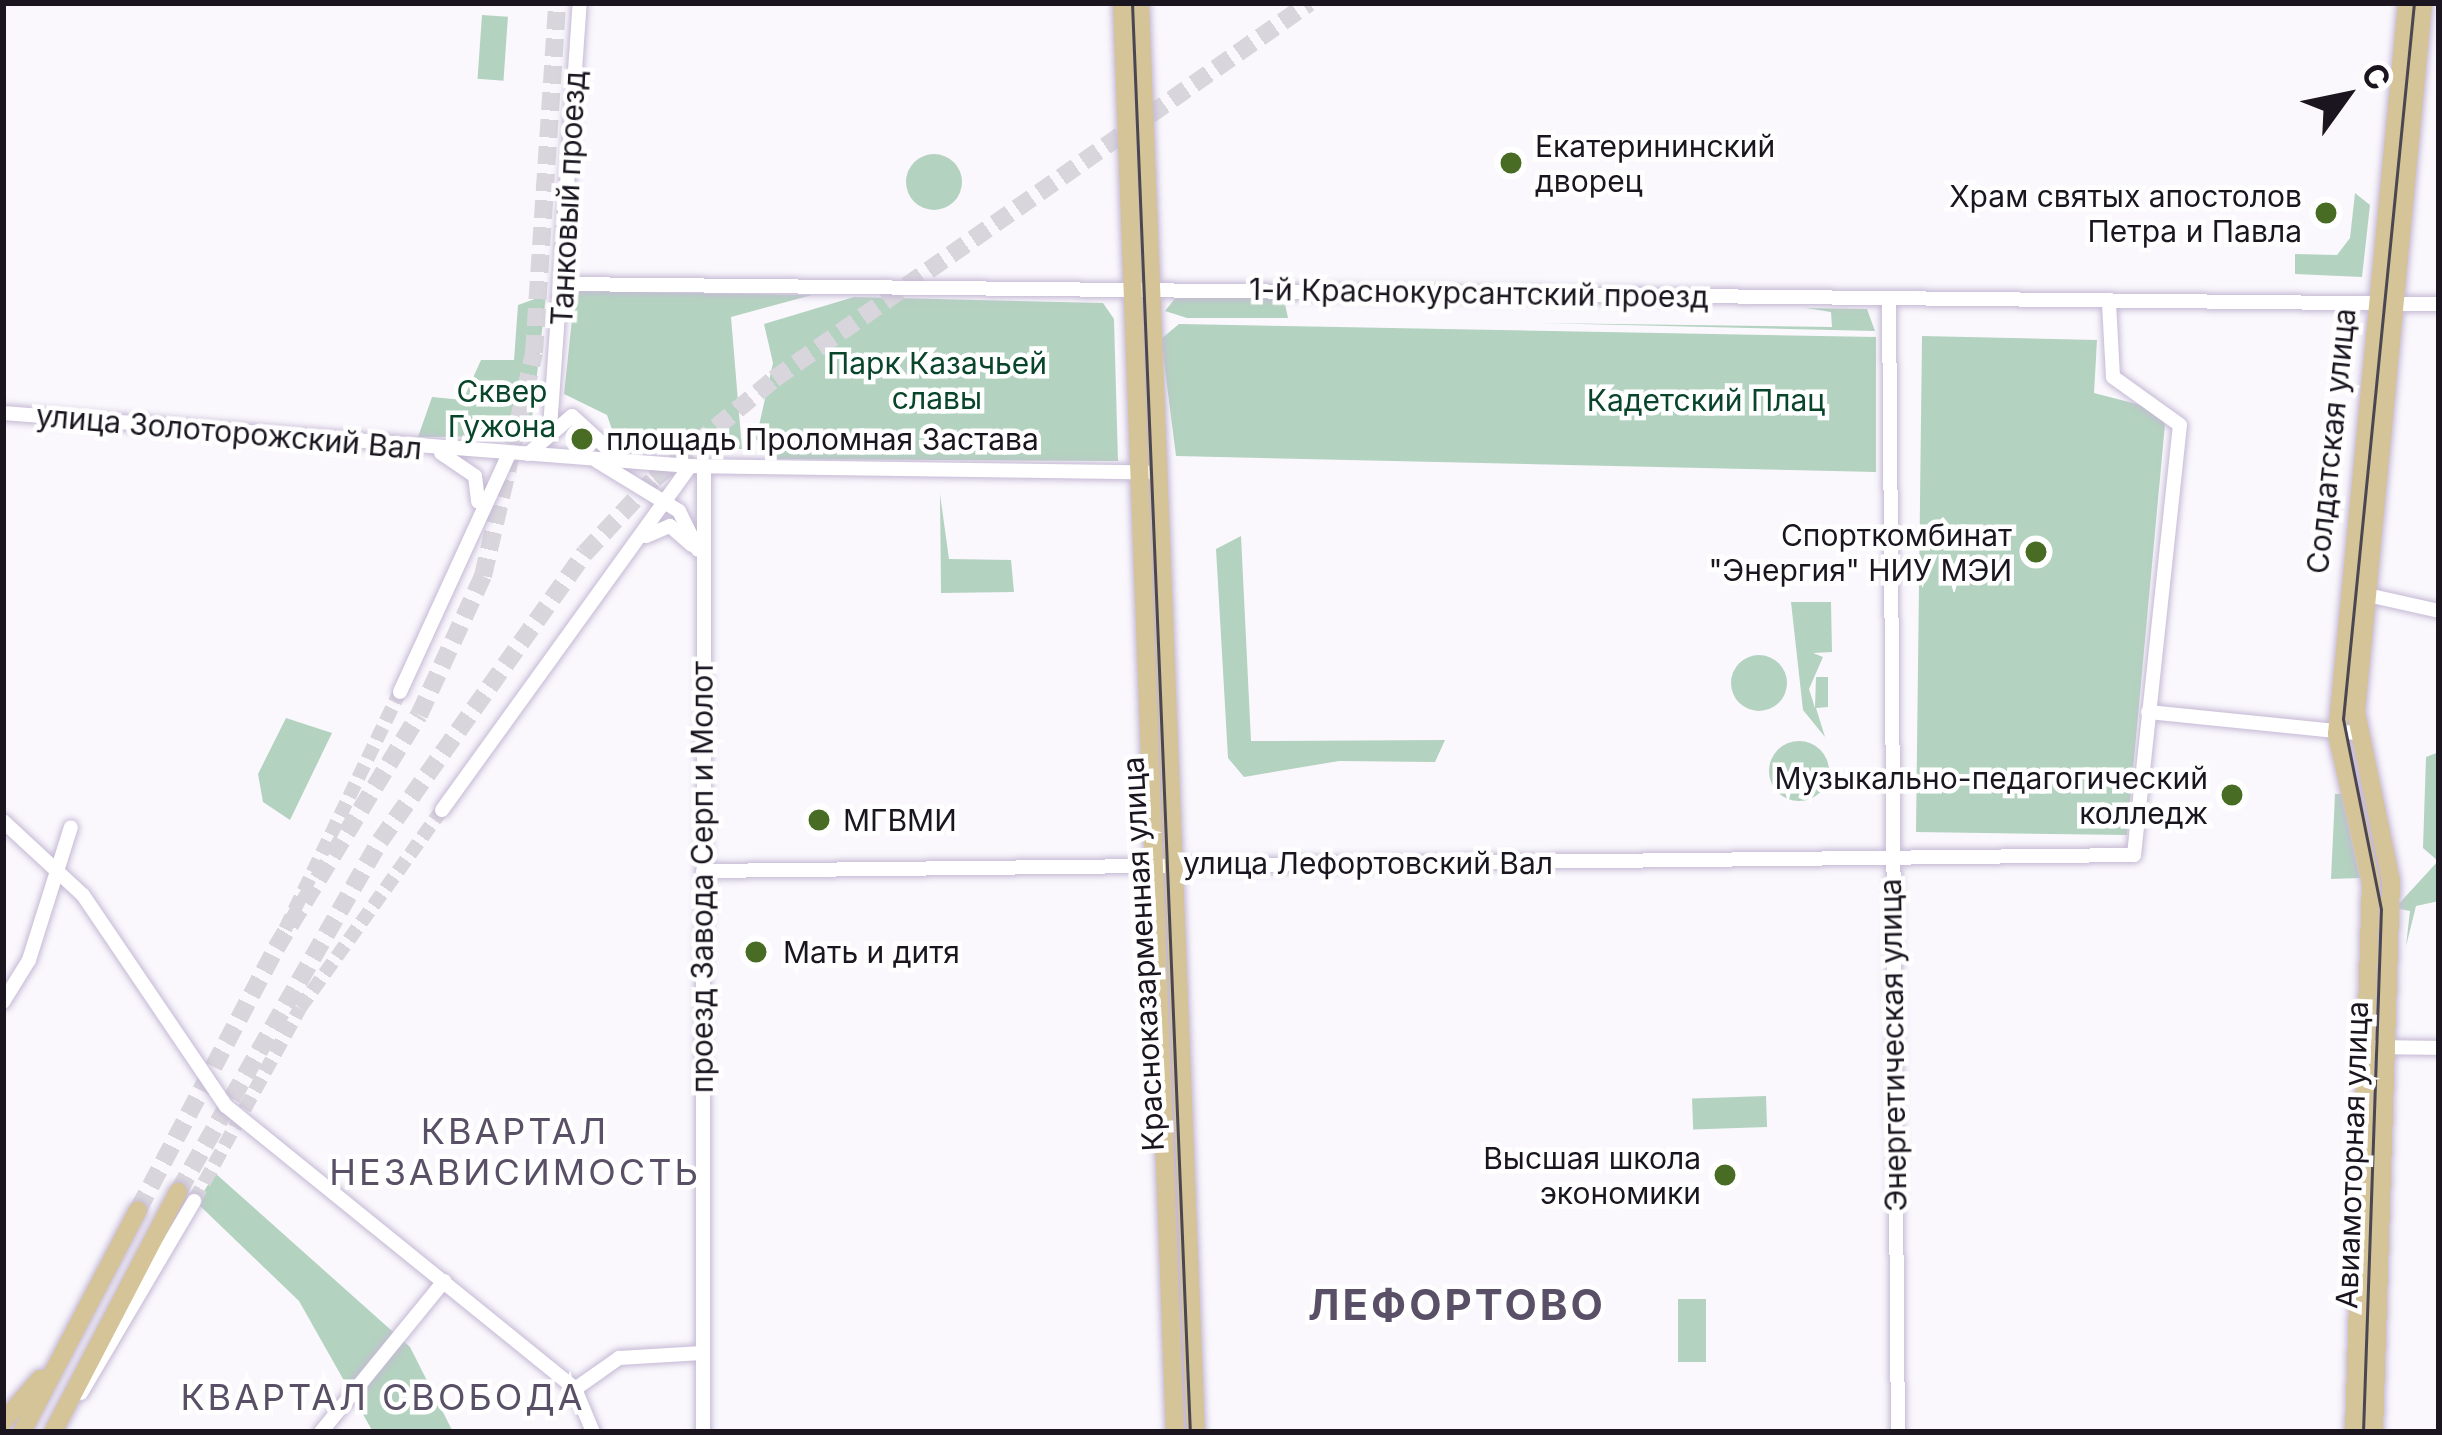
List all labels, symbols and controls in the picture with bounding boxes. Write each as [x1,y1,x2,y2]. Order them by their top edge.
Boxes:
north arrow [2286,36,2406,156]
text: С [2353,55,2400,98]
street label: Танковый проезд [543,69,593,327]
place label: Екатерининский дворец [1535,128,1775,198]
marker: Екатерининский дворец [1498,150,1524,176]
place label: Храм святых апостолов Петра и Павла [1949,178,2302,248]
marker: Храм святых апостолов Петра и Павла [2313,200,2339,226]
street label: 1-й Краснокурсантский проезд [1249,271,1709,315]
street label: Солдатская улица [2299,306,2363,576]
park label: Парк Казачьей славы [827,345,1047,416]
park label: Сквер Гужона [448,373,556,444]
park label: Кадетский Плац [1587,382,1825,418]
street label: улица Золоторожский Вал [35,397,423,467]
place label: площадь Проломная Застава [606,421,1039,457]
marker: площадь Проломная Застава [569,426,595,452]
place label: Спорткомбинат "Энергия" НИУ МЭИ [1708,517,2012,588]
marker: Спорткомбинат "Энергия" НИУ МЭИ [2023,539,2049,565]
street label: проезд Завода Серп и Молот [684,661,720,1093]
street label: Красноказарменная улица [1115,756,1171,1152]
place label: Музыкально-педагогический колледж [1775,760,2208,830]
marker: Музыкально-педагогический колледж [2219,782,2245,808]
place label: МГВМИ [843,802,957,838]
marker: МГВМИ [806,807,832,833]
street label: улица Лефортовский Вал [1183,845,1553,881]
street label: Энергетическая улица [1872,878,1914,1212]
place label: Мать и дитя [783,934,960,970]
marker: Мать и дитя [740,936,772,968]
street label: Авиамоторная улица [2329,1000,2375,1310]
district label: КВАРТАЛ НЕЗАВИСИМОСТЬ [329,1109,701,1194]
place label: Высшая школа экономики [1483,1140,1701,1210]
marker: Высшая школа экономики [1712,1162,1738,1188]
district label: ЛЕФОРТОВО [1308,1280,1606,1330]
district label: КВАРТАЛ СВОБОДА [180,1376,586,1420]

